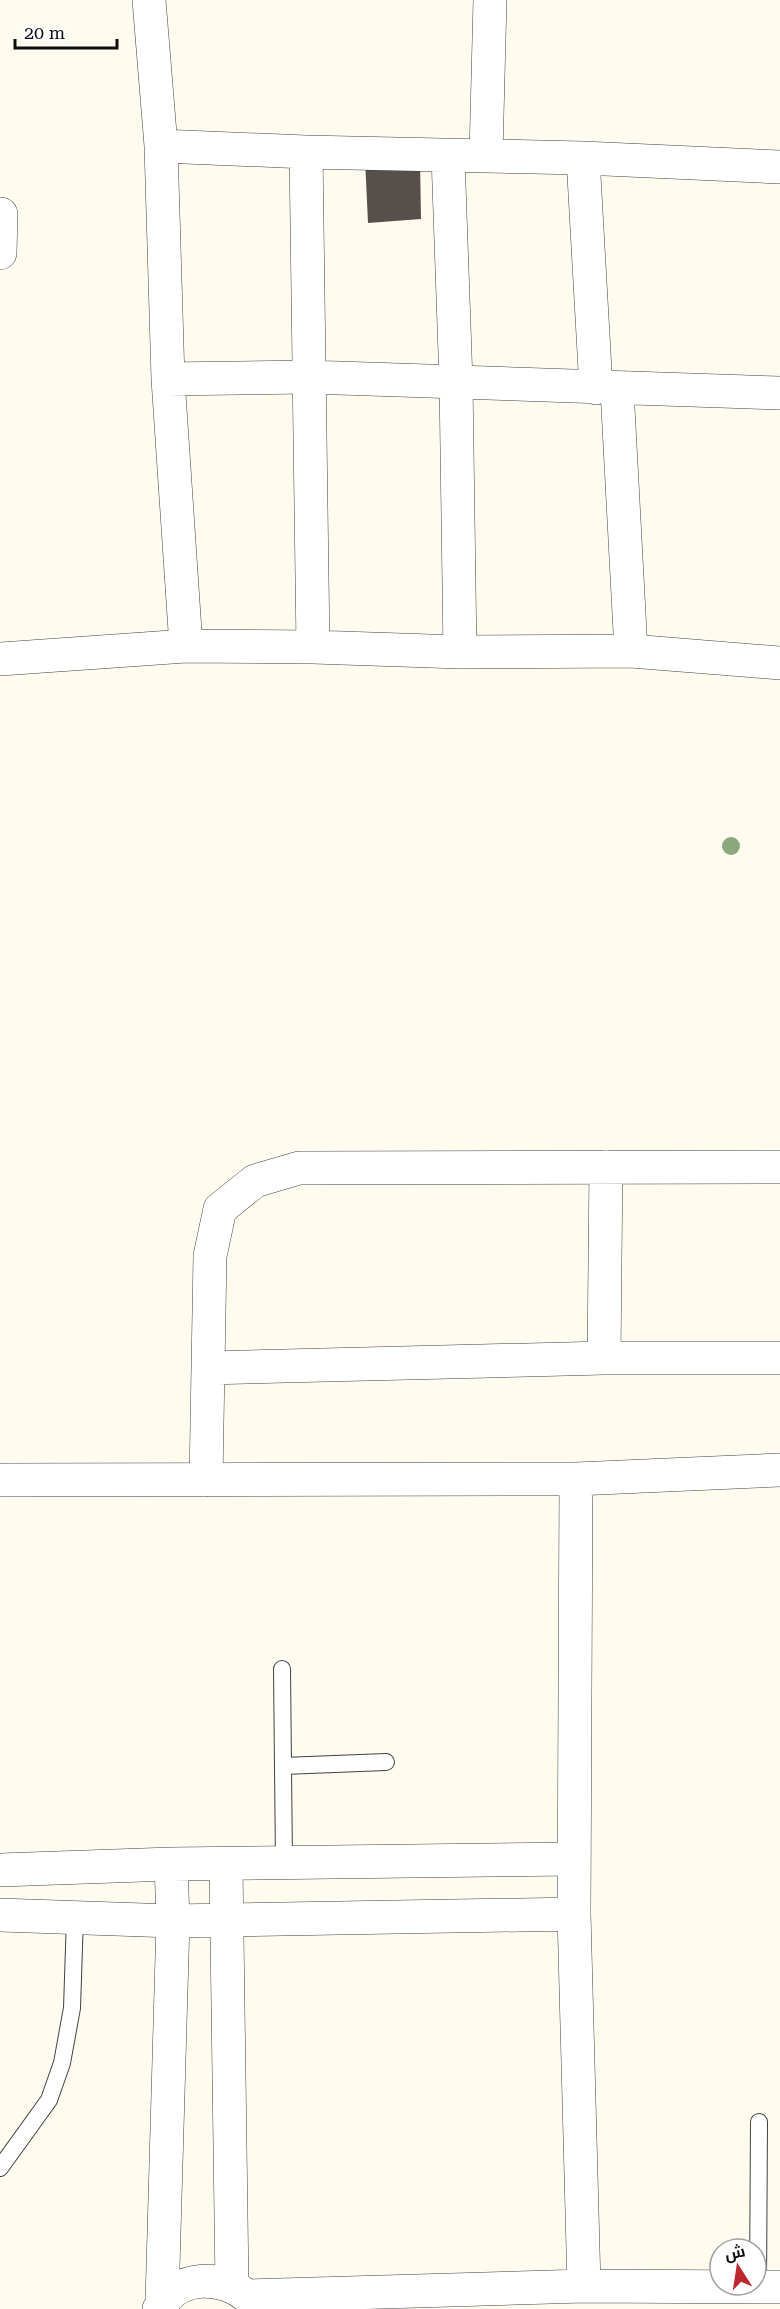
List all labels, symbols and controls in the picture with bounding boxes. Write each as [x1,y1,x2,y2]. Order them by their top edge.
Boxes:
scale bar [15,12,117,50]
text: 20 m [24,22,65,43]
north arrow [708,2237,768,2297]
text: ش [723,2241,747,2264]

